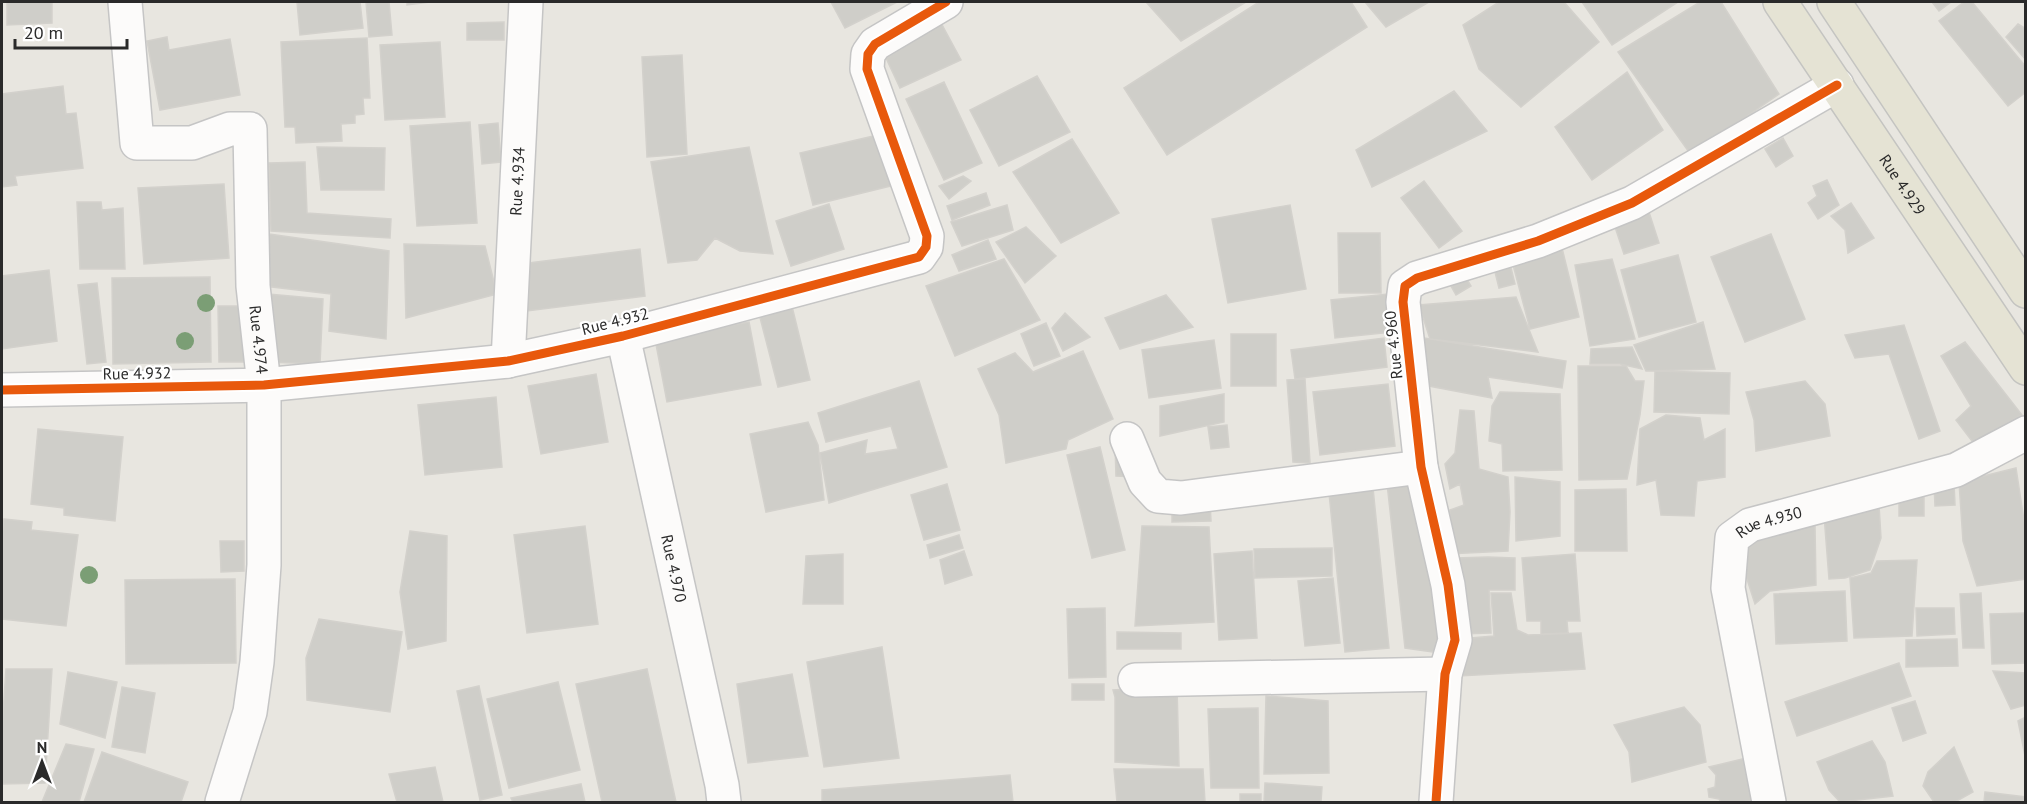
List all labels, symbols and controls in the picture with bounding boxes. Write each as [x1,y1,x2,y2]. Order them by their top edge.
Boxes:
scale bar [15,12,128,50]
text: 20 m [24,21,63,44]
street label: Rue 4.934 [505,146,529,216]
street label: Rue 4.929 [1875,150,1930,219]
street label: Rue 4.932 [579,303,651,339]
street label: Rue 4.974 [245,304,273,375]
street label: Rue 4.960 [1379,310,1407,380]
street label: Rue 4.932 [102,362,172,384]
street label: Rue 4.930 [1731,502,1804,542]
street label: Rue 4.970 [657,533,691,604]
north arrow [12,732,72,792]
text: N [37,737,47,757]

